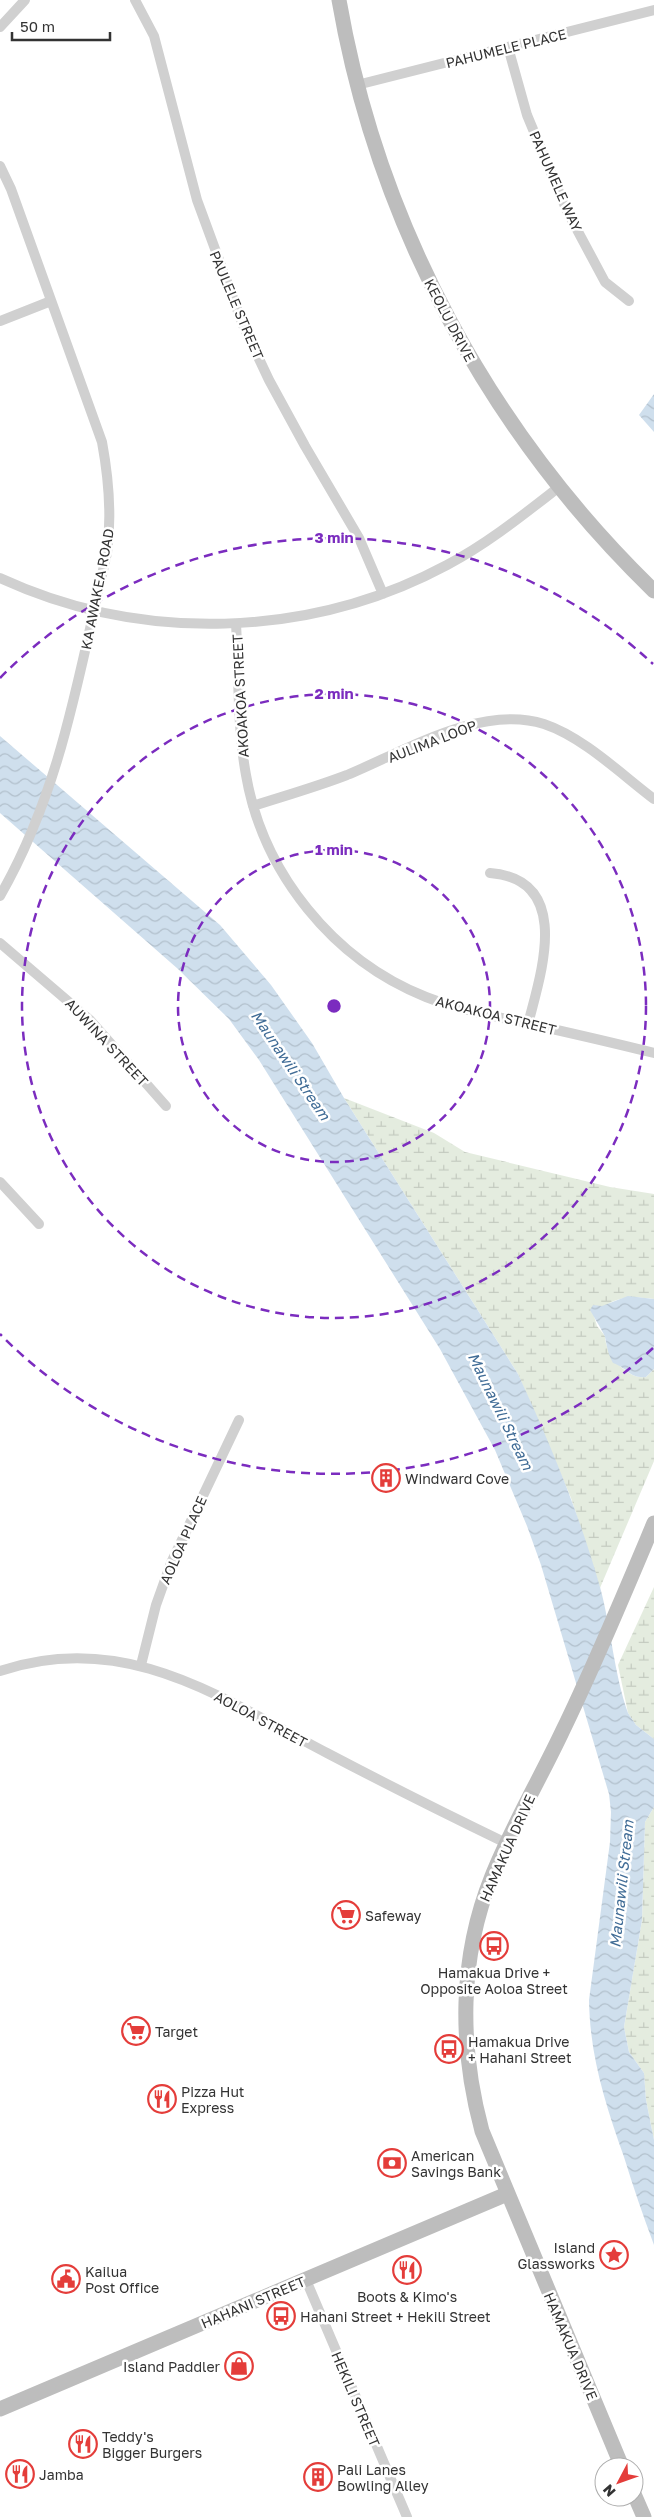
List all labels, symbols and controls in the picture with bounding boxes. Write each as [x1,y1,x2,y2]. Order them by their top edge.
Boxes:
scale bar [12,10,110,42]
text: 50 m [20,17,55,35]
street label: PAHUMELE PLACE [444,25,568,71]
street label: PAHUMELE WAY [526,128,586,234]
street label: PAULELE STREET [206,248,268,362]
street label: KEOLU DRIVE [421,276,479,364]
street label: KA AWAKEA ROAD [77,527,117,651]
text: 3 min [314,528,354,546]
street label: AKOAKOA STREET [228,634,252,758]
text: 2 min [314,684,354,702]
street label: AULIMA LOOP [385,716,479,766]
text: 1 min [315,840,353,858]
street label: AKOAKOA STREET [434,992,558,1038]
street label: AUWINA STREET [62,995,152,1090]
centre of rings [325,997,343,1015]
water label: Maunawili Stream [248,1007,335,1124]
water label: Maunawili Stream [465,1349,538,1473]
building icon: Windward Cove [371,1463,401,1493]
place label: Windward Cove [405,1470,509,1487]
street label: AOLOA PLACE [156,1493,210,1587]
street label: AOLOA STREET [212,1687,311,1751]
street label: HAMAKUA DRIVE [476,1792,538,1904]
water label: Maunawili Stream [605,1819,637,1949]
supermarket icon: Safeway [331,1900,361,1930]
place label: Safeway [365,1907,422,1924]
bus stop icon: Hamakua Drive + Opposite Aoloa Street [479,1931,509,1961]
place label: Hamakua Drive + Opposite Aoloa Street [420,1964,568,1997]
supermarket icon: Target [121,2016,151,2046]
place label: Target [155,2023,198,2040]
place label: Hamakua Drive + Hahani Street [468,2033,572,2066]
bus stop icon: Hamakua Drive + Hahani Street [434,2034,464,2064]
place label: Pizza Hut Express [181,2083,244,2116]
restaurant icon: Pizza Hut Express [147,2084,177,2114]
place label: American Savings Bank [411,2147,501,2180]
bank icon: American Savings Bank [377,2148,407,2178]
place label: Island Glassworks [518,2239,595,2272]
place icon: Island Glassworks [599,2240,629,2270]
restaurant icon: Boots & Kimo's [392,2255,422,2285]
place label: Kailua Post Office [85,2263,159,2296]
public building icon: Kailua Post Office [51,2264,81,2294]
street label: HAHANI STREET [198,2272,308,2332]
place label: Boots & Kimo's [357,2288,457,2305]
street label: HAMAKUA DRIVE [541,2290,601,2402]
bus stop icon: Hahani Street + Hekili Street [266,2301,296,2331]
place label: Hahani Street + Hekili Street [300,2308,491,2325]
street label: HEKILI STREET [328,2349,384,2450]
shop icon: Island Paddler [224,2351,254,2381]
place label: Island Paddler [123,2358,221,2375]
place label: Teddy's Bigger Burgers [102,2428,202,2461]
restaurant icon: Teddy's Bigger Burgers [68,2429,98,2459]
north arrow [594,2457,644,2507]
restaurant icon: Jamba [5,2459,35,2489]
place label: Pali Lanes Bowling Alley [337,2461,429,2494]
building icon: Pali Lanes Bowling Alley [303,2462,333,2492]
place label: Jamba [39,2466,84,2483]
text: N [599,2481,619,2500]

